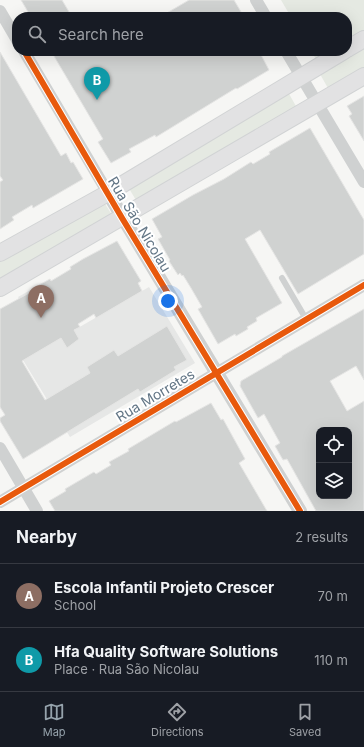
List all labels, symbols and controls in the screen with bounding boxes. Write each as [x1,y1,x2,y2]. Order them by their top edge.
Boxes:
search box [12,12,352,56]
icon: search [26,23,48,45]
text: Search here [58,25,144,44]
pin: B [84,67,110,100]
street label: Rua São Nicolau [105,173,175,275]
pin: A [28,285,54,318]
your location [158,291,178,311]
street label: Rua Morretes [113,365,197,425]
map controls [316,427,352,499]
button: locate [316,427,352,463]
button: layers [316,463,352,499]
text: Nearby [16,527,77,547]
text: 2 results [295,529,348,545]
text: Escola Infantil Projeto Crescer [54,578,274,597]
text: A [24,588,34,604]
text: 70 m [318,588,348,604]
text: School [54,597,96,613]
text: Hfa Quality Software Solutions [54,642,278,661]
text: B [25,652,33,668]
text: 110 m [314,652,348,668]
text: Place · Rua São Nicolau [54,661,199,677]
tab: Map [43,701,66,739]
tab: Directions [151,701,204,739]
tab: Saved [289,701,321,739]

